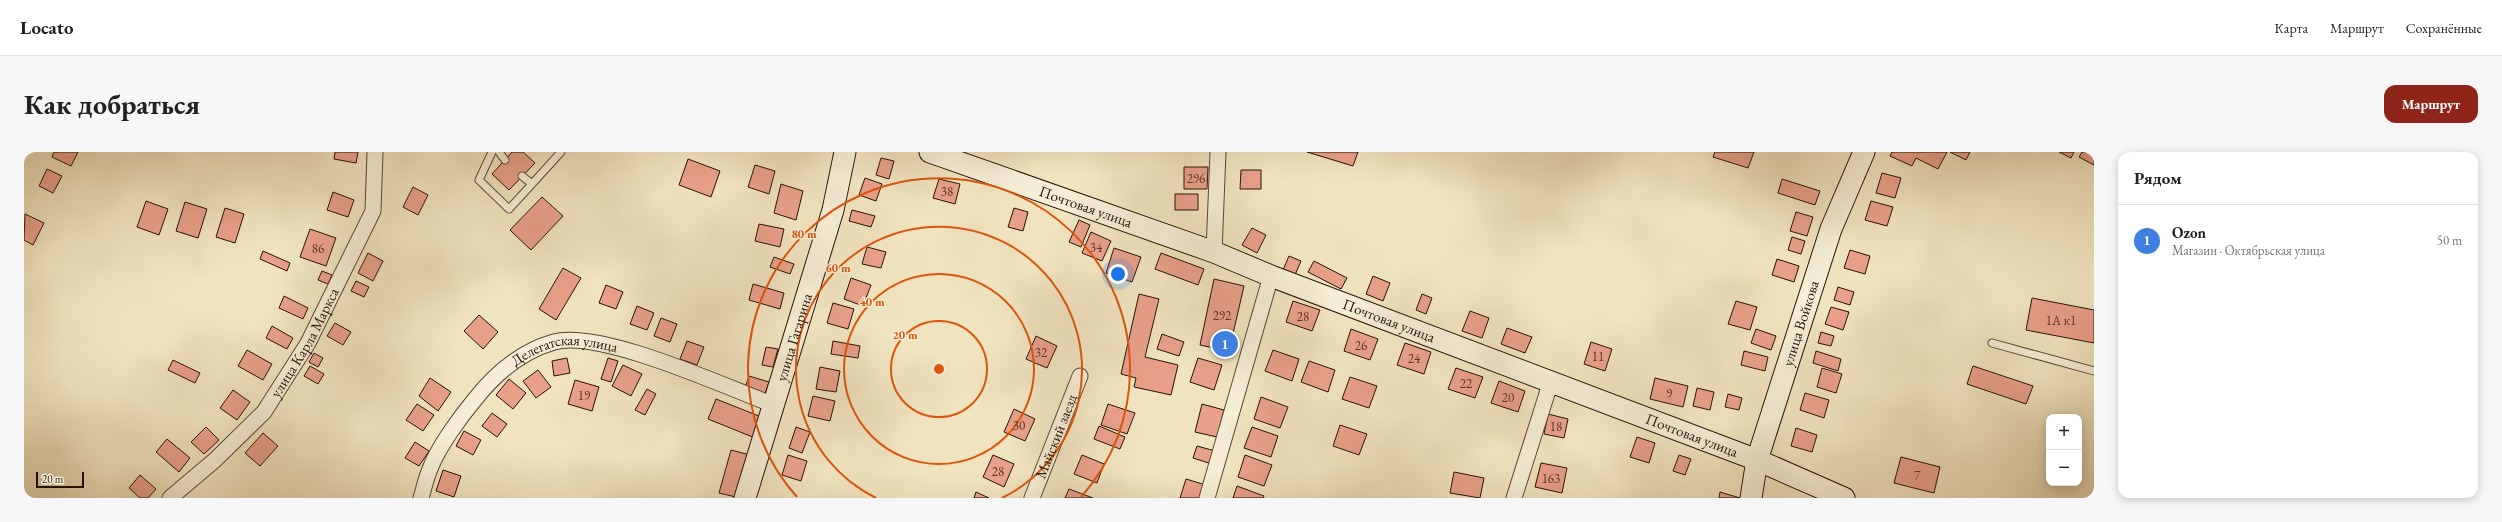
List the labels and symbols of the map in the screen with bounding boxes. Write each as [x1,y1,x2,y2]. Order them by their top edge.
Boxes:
house number: 296 [1187,170,1205,187]
street label: Почтовая улица [1037,181,1135,231]
house number: 38 [941,183,953,200]
text: 80 m [791,226,817,242]
house number: 34 [1090,239,1103,256]
house number: 86 [312,240,324,257]
text: 60 m [825,260,851,276]
your location [1108,264,1128,284]
street label: улица Войкова [1778,278,1823,368]
street label: улица Карла Маркса [266,284,343,401]
street label: улица Гагарина [771,291,816,383]
text: 40 m [859,294,885,310]
street label: Почтовая улица [1340,294,1438,346]
house number: 292 [1213,307,1232,324]
house number: 28 [1297,308,1309,325]
house number: 1А к1 [2046,312,2076,329]
text: 20 m [892,327,918,343]
pin: 1 [1212,329,1238,359]
street label: Делегатская улица [507,330,620,370]
house number: 26 [1355,337,1367,354]
house number: 32 [1035,344,1048,361]
house number: 11 [1592,348,1604,365]
house number: 24 [1408,350,1421,367]
centre of rings [932,362,946,376]
house number: 22 [1460,375,1473,392]
house number: 9 [1666,385,1673,402]
house number: 19 [578,387,591,404]
house number: 20 [1502,389,1514,406]
street label: Майский заезд [1031,391,1081,481]
street label: Почтовая улица [1643,409,1741,461]
house number: 30 [1013,417,1025,434]
house number: 18 [1550,418,1562,435]
house number: 28 [992,463,1004,480]
house number: 7 [1914,467,1921,484]
scale bar [36,470,84,489]
house number: 163 [1542,470,1560,487]

